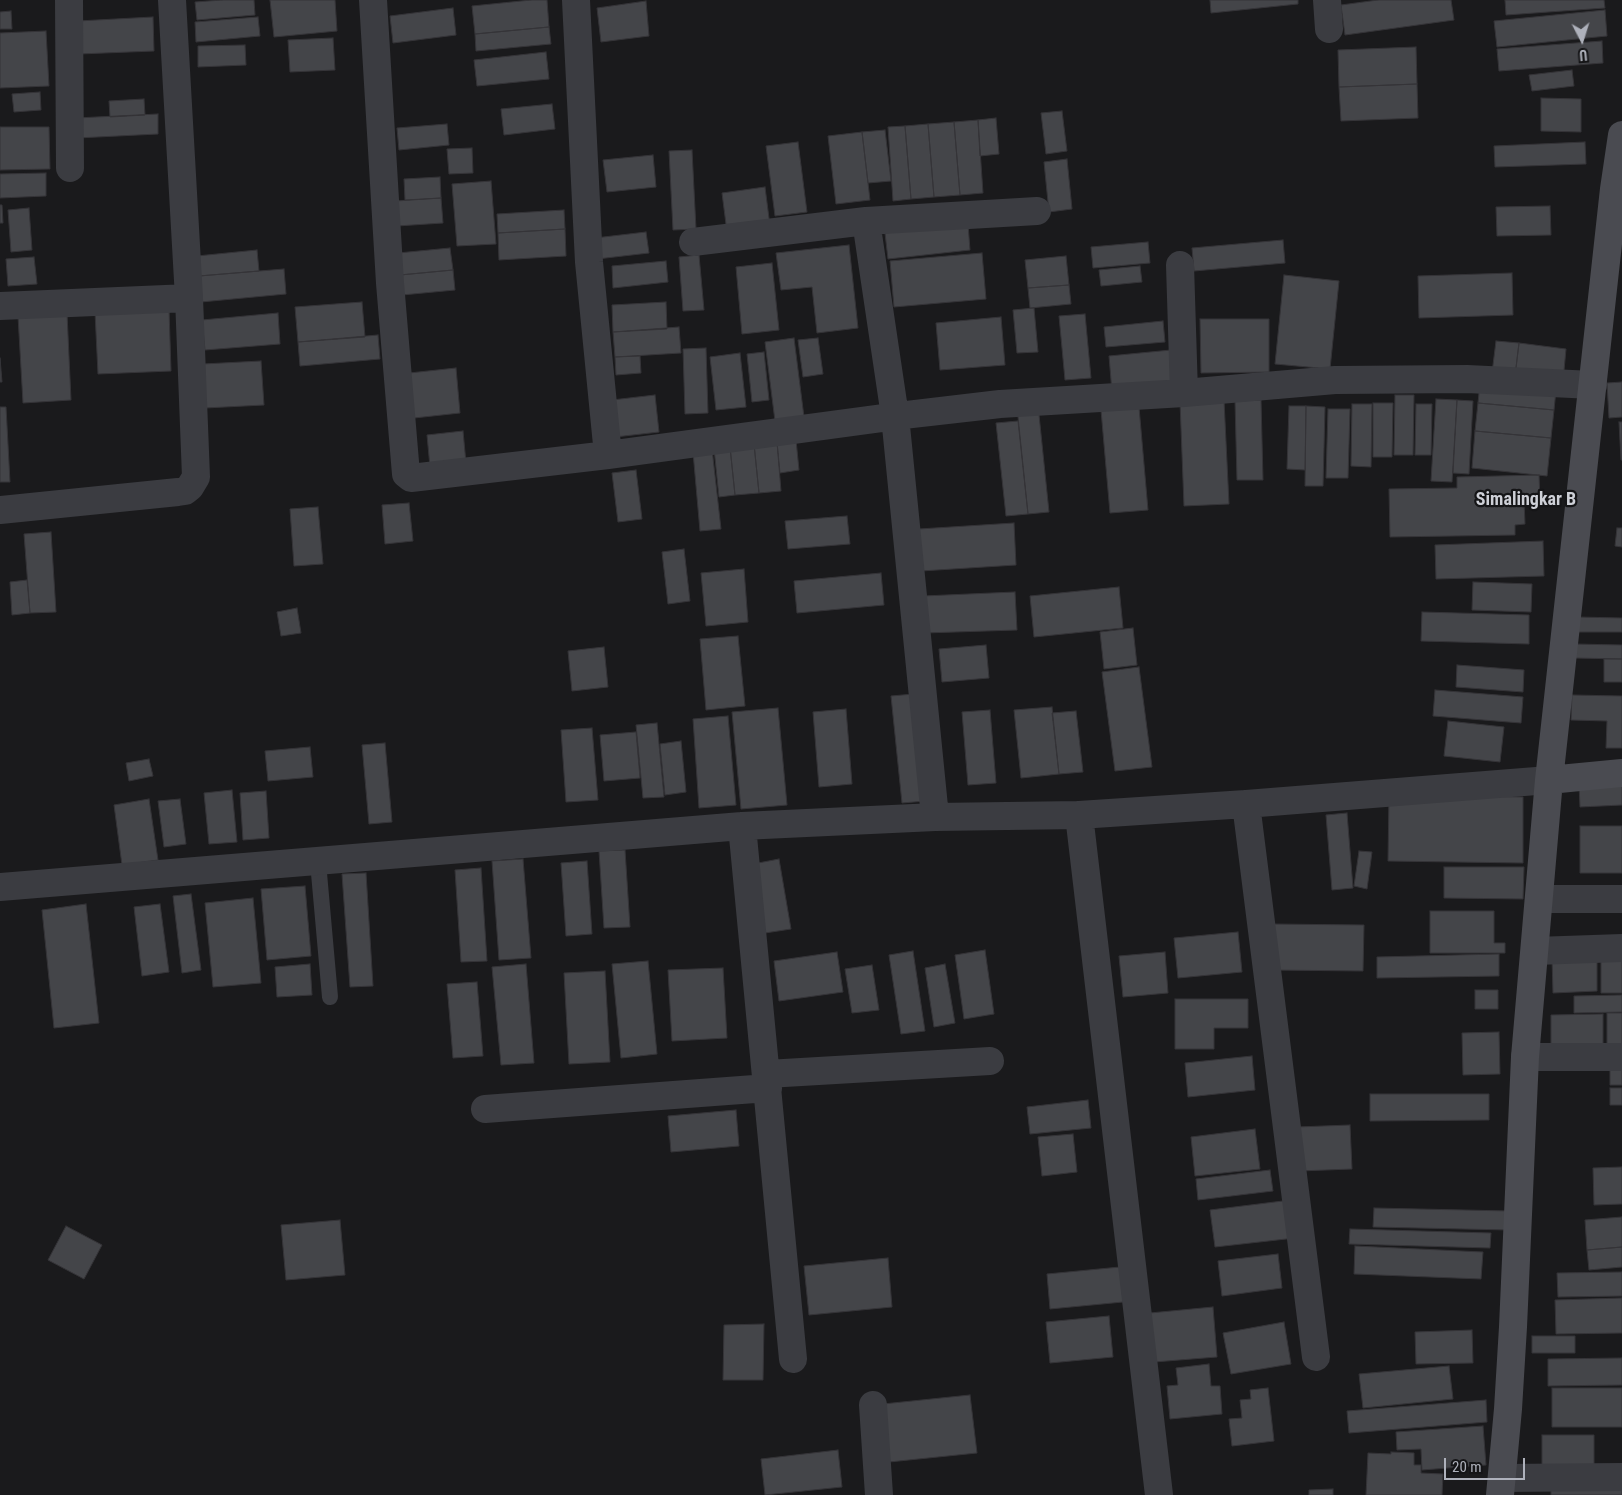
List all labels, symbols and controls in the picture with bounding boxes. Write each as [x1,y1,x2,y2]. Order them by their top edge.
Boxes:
north arrow [1557,15,1607,65]
text: U [1579,47,1588,63]
district label: Simalingkar B [1476,489,1576,511]
scale bar [1447,1448,1528,1480]
text: 20 m [1452,1458,1482,1476]

